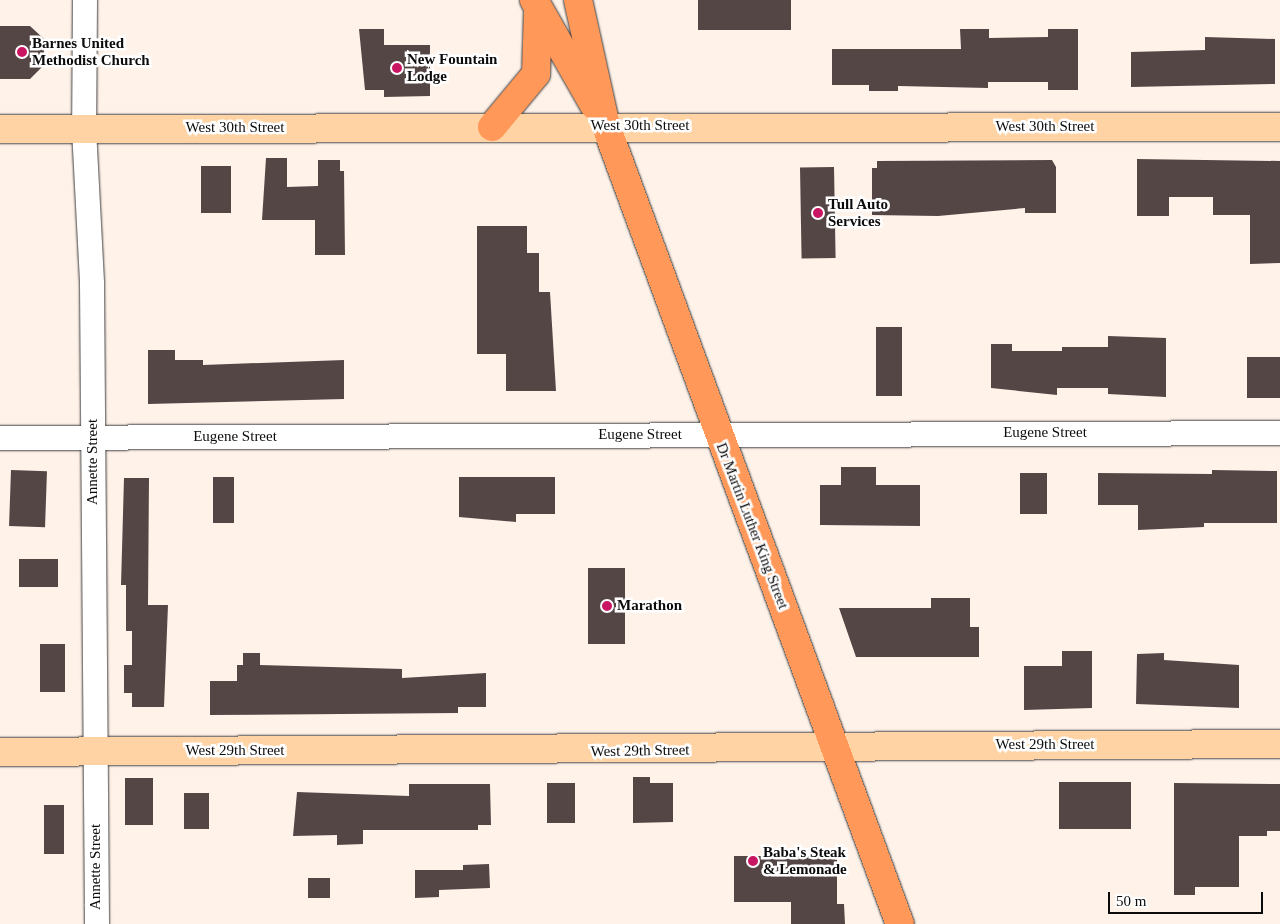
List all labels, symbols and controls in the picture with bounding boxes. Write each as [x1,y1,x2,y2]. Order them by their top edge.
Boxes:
place label: Barnes United Methodist Church [32,34,150,69]
marker: Barnes United Methodist Church [16,46,28,58]
place label: New Fountain Lodge [407,50,497,85]
marker: New Fountain Lodge [391,62,403,74]
street label: West 30th Street [591,117,689,135]
street label: West 30th Street [996,118,1094,136]
street label: West 30th Street [186,119,284,137]
place label: Tull Auto Services [828,195,889,230]
marker: Tull Auto Services [812,207,824,219]
street label: Annette Street [84,419,102,505]
street label: Eugene Street [1003,424,1087,442]
street label: Eugene Street [598,426,682,444]
street label: Eugene Street [193,428,277,446]
street label: Dr Martin Luther King Street [712,440,792,612]
place label: Marathon [617,597,682,615]
marker: Marathon [601,600,613,612]
street label: West 29th Street [996,736,1094,754]
street label: West 29th Street [590,741,690,761]
street label: West 29th Street [186,742,284,760]
street label: Annette Street [87,824,105,910]
place label: Baba's Steak & Lemonade [763,843,847,878]
marker: Baba's Steak & Lemonade [747,855,759,867]
scale bar [1110,882,1265,914]
text: 50 m [1116,893,1146,909]

